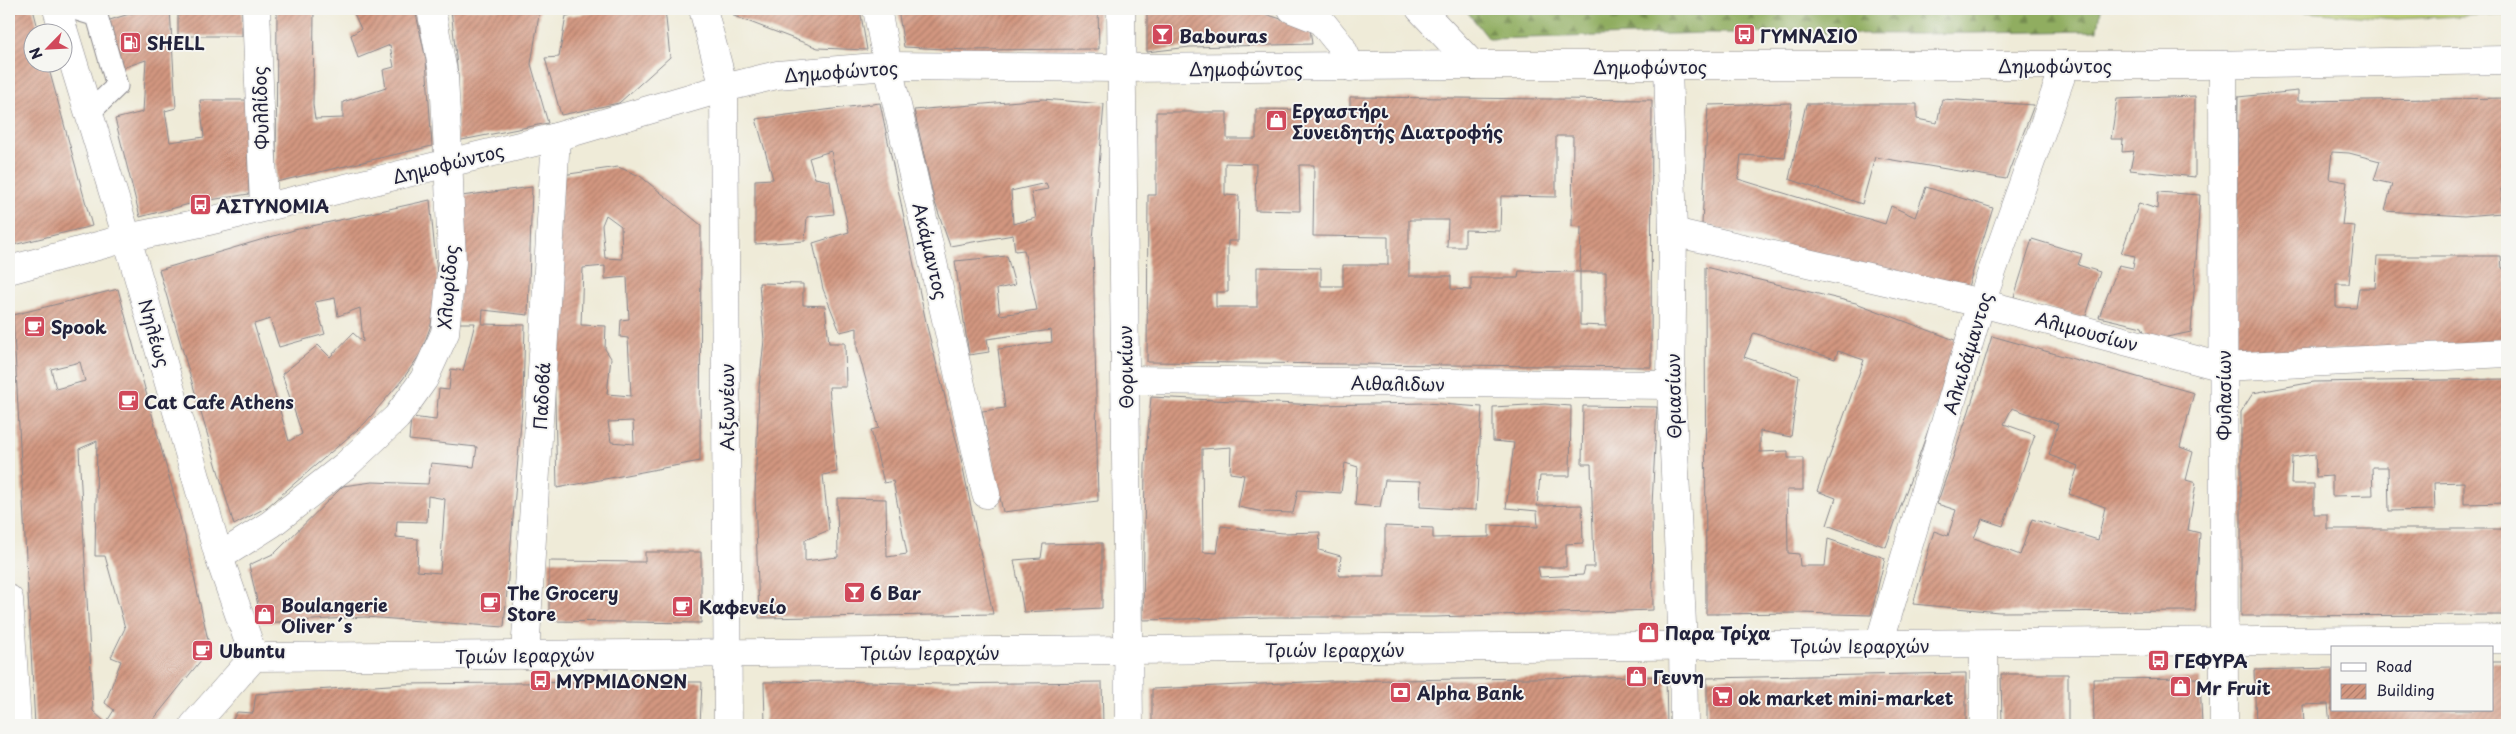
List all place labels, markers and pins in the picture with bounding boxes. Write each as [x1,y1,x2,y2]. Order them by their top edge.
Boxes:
place label: Babouras [1179,22,1268,49]
place label: ΓΥΜΝΑΣΙΟ [1760,22,1858,49]
bar icon: Babouras [1151,23,1175,47]
bus stop icon: ΓΥΜΝΑΣΙΟ [1732,23,1756,47]
place label: SHELL [147,29,205,56]
fuel station icon: SHELL [119,30,143,54]
place label: Εργαστήρι Συνειδητής Διατροφής [1292,97,1503,145]
shop icon: Εργαστήρι Συνειδητής Διατροφής [1264,108,1288,132]
place label: ΑΣΤΥΝΟΜΙΑ [215,192,329,219]
bus stop icon: ΑΣΤΥΝΟΜΙΑ [188,193,212,217]
place label: Spook [51,313,107,340]
cafe icon: Spook [23,314,47,338]
place label: Cat Cafe Athens [144,388,294,415]
cafe icon: Cat Cafe Athens [116,389,140,413]
place label: The Grocery Store [507,579,619,627]
place label: 6 Bar [870,579,922,606]
bar icon: 6 Bar [842,580,866,604]
cafe icon: The Grocery Store [479,590,503,614]
place label: Boulangerie Oliver´s [281,591,388,639]
place label: Καφενείο [699,593,787,620]
cafe icon: Καφενείο [671,594,695,618]
shop icon: Boulangerie Oliver´s [253,602,277,626]
place label: Παρα Τρίχα [1665,619,1770,646]
shop icon: Παρα Τρίχα [1637,620,1661,644]
place label: Ubuntu [219,637,286,664]
cafe icon: Ubuntu [191,638,215,662]
place label: ΓΕΦΥΡΑ [2174,647,2248,674]
bus stop icon: ΓΕΦΥΡΑ [2146,648,2170,672]
place label: Γευνη [1653,663,1704,690]
shop icon: Γευνη [1625,664,1649,688]
place label: ΜΥΡΜΙΔΟΝΩΝ [556,667,687,694]
bus stop icon: ΜΥΡΜΙΔΟΝΩΝ [528,668,552,692]
place label: Mr Fruit [2196,674,2271,701]
shop icon: Mr Fruit [2168,675,2192,699]
place label: Alpha Bank [1416,679,1524,706]
bank icon: Alpha Bank [1389,680,1413,704]
place label: ok market mini-market [1738,684,1954,711]
supermarket icon: ok market mini-market [1710,685,1734,709]

